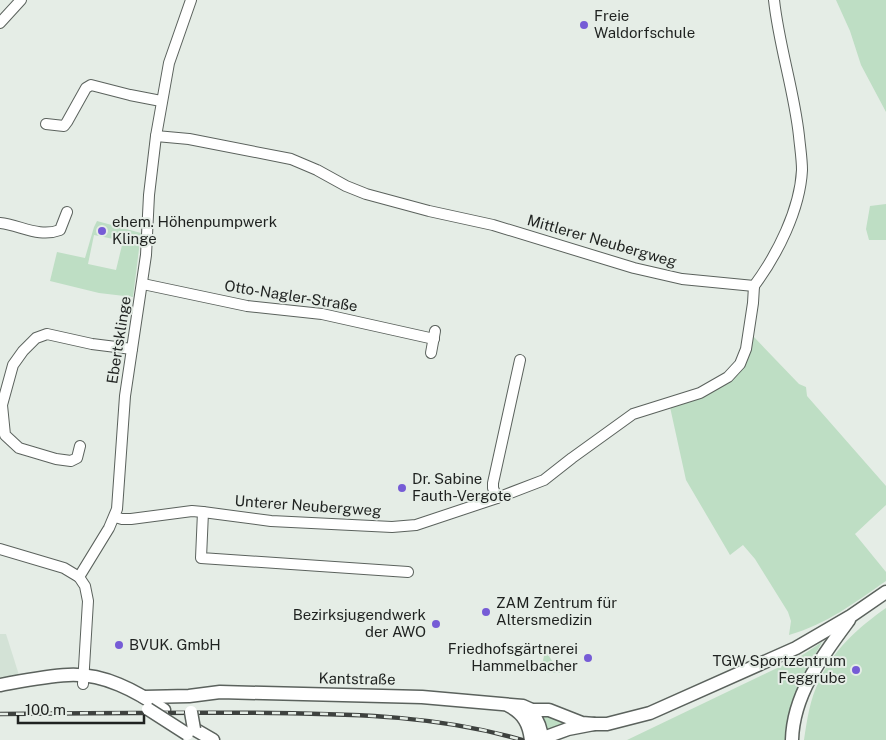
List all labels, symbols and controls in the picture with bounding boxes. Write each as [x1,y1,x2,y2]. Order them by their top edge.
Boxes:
place label: Freie Waldorfschule [594,7,695,41]
marker: Freie Waldorfschule [578,19,590,31]
street label: Mittlerer Neubergweg [526,211,679,270]
place label: ehem. Höhenpumpwerk Klinge [112,213,277,247]
marker: ehem. Höhenpumpwerk Klinge [96,225,108,237]
street label: Otto-Nagler-Straße [223,277,359,314]
street label: Ebertsklinge [103,295,134,385]
place label: Dr. Sabine Fauth-Vergote [412,470,512,504]
marker: Dr. Sabine Fauth-Vergote [396,482,408,494]
street label: Unterer Neubergweg [234,492,382,519]
place label: ZAM Zentrum für Altersmedizin [496,594,617,628]
place label: Bezirksjugendwerk der AWO [293,606,426,640]
marker: ZAM Zentrum für Altersmedizin [480,606,492,618]
marker: Bezirksjugendwerk der AWO [430,618,442,630]
place label: BVUK. GmbH [129,636,221,653]
marker: BVUK. GmbH [113,639,125,651]
place label: Friedhofsgärtnerei Hammelbacher [448,640,578,674]
marker: Friedhofsgärtnerei Hammelbacher [582,652,594,664]
place label: TGW Sportzentrum Feggrube [712,652,846,686]
marker: TGW Sportzentrum Feggrube [850,664,862,676]
street label: Kantstraße [318,669,396,688]
scale bar [18,692,144,724]
text: 100 m [25,701,66,718]

